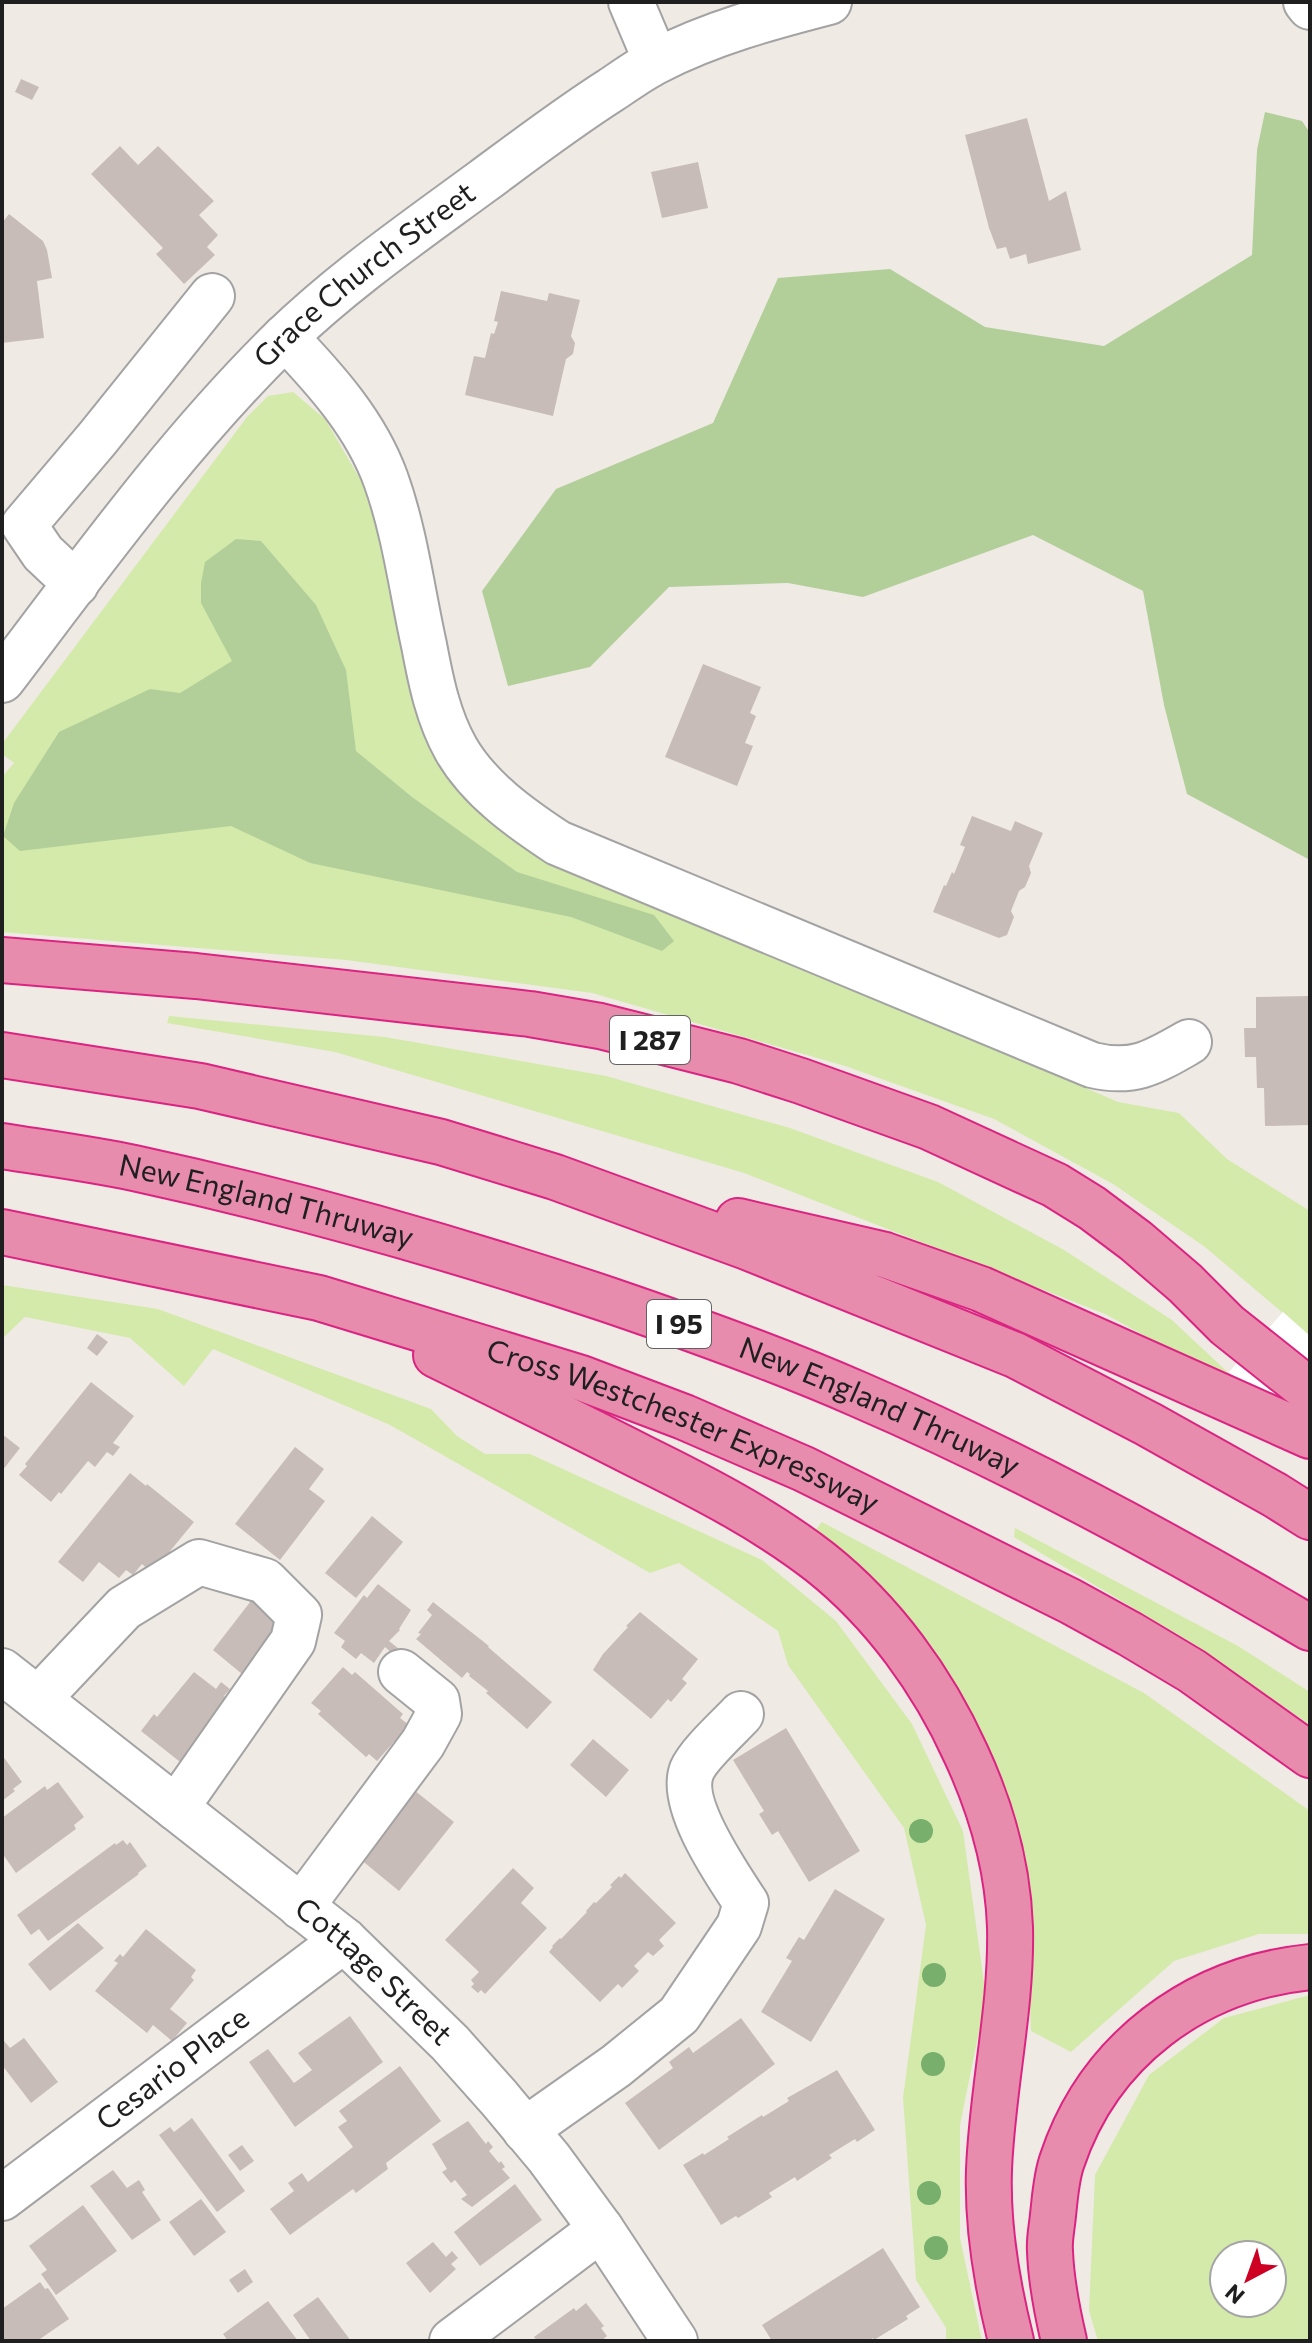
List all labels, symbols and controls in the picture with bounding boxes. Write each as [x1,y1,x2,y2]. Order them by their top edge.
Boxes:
street label: Grace Church Street [244,172,481,374]
road number: I 287 [610,1016,690,1064]
street label: New England Thruway [116,1144,418,1254]
road number: I 95 [647,1300,711,1348]
street label: New England Thruway [735,1327,1027,1483]
street label: Cross Westchester Expressway [483,1329,886,1520]
street label: Cottage Street [289,1888,461,2051]
street label: Cesario Place [88,1998,255,2137]
north arrow [1208,2239,1288,2319]
text: N [1219,2279,1250,2310]

